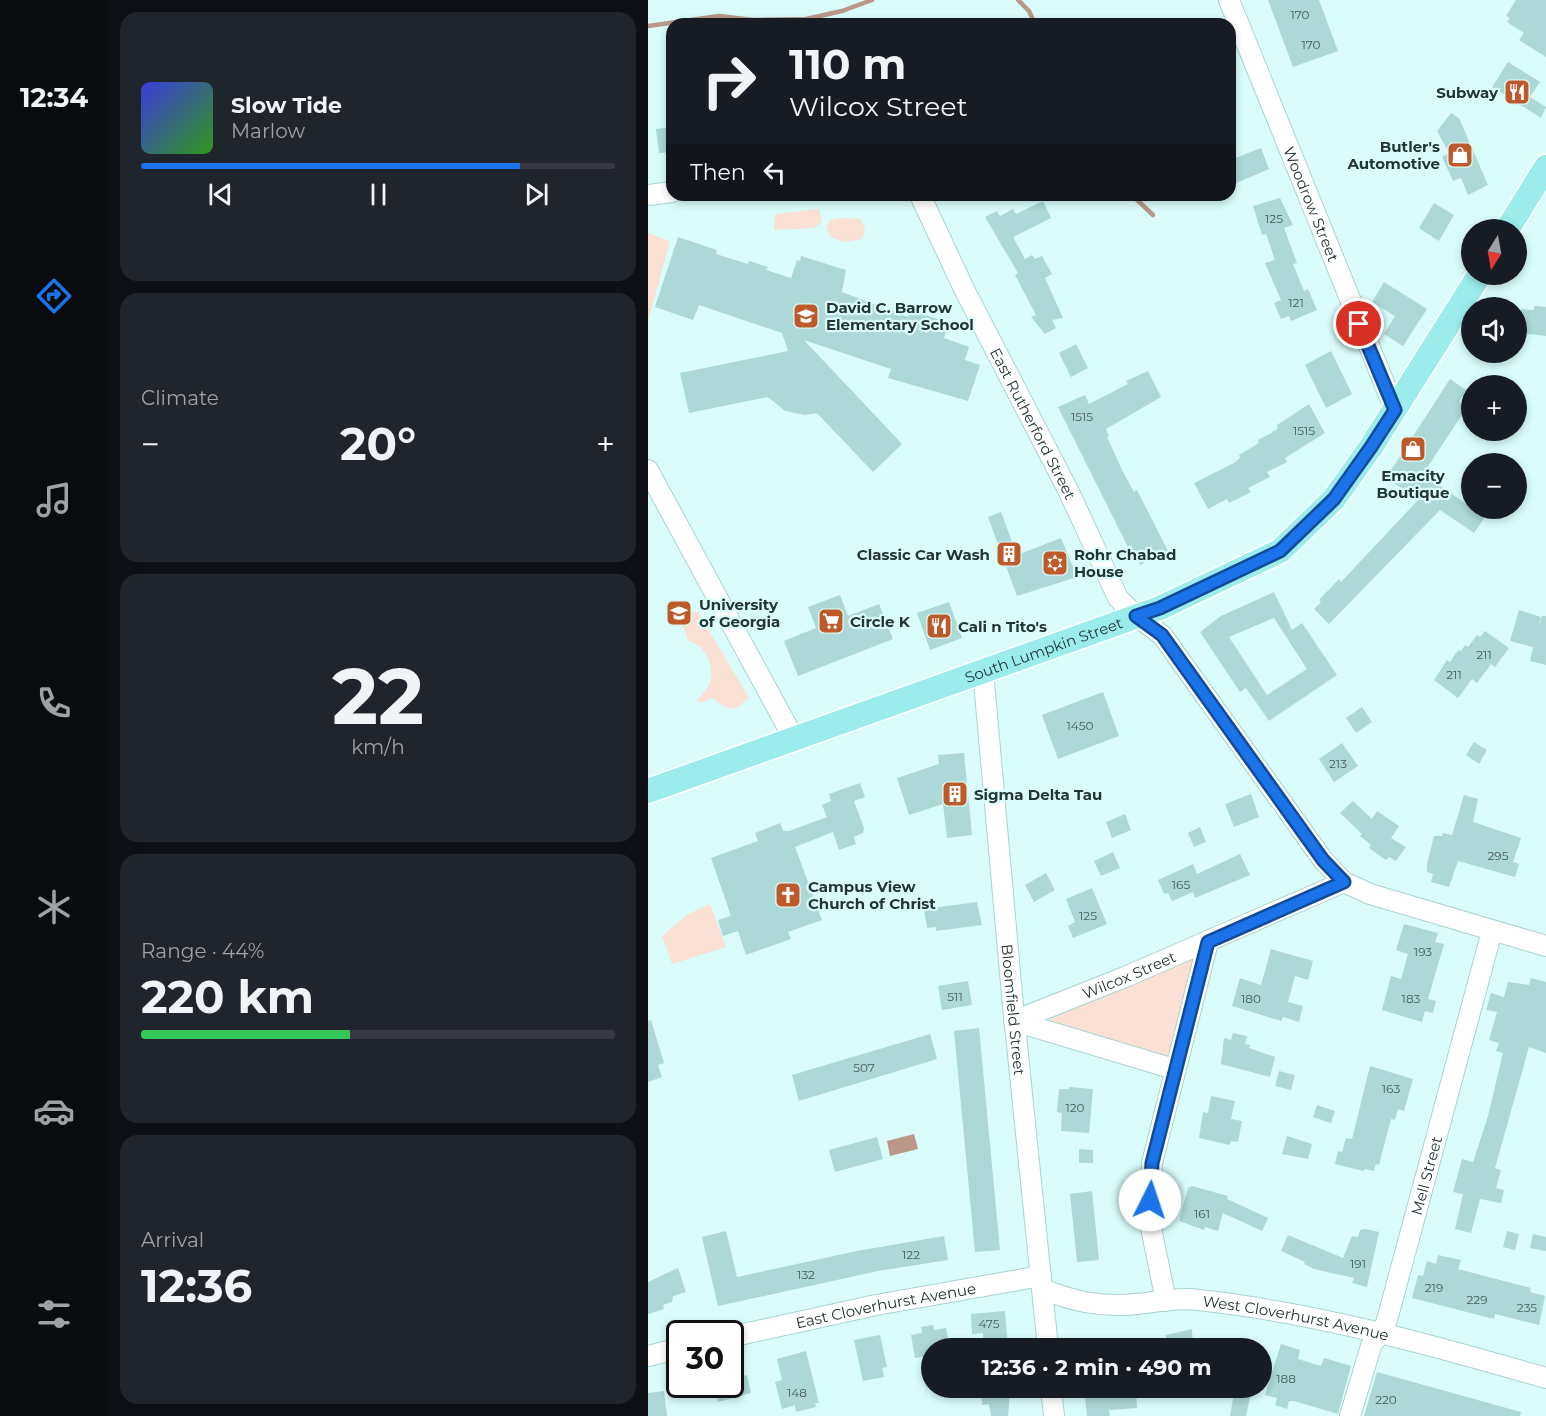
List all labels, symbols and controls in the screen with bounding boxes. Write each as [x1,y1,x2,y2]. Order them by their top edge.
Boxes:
house number: 170 [1290,7,1310,22]
house number: 170 [1301,37,1321,52]
text: 110 m [789,38,906,90]
icon: right [690,42,768,120]
restaurant icon: Subway [1502,77,1532,107]
text: 12:34 [20,81,88,114]
place label: Subway [1436,83,1499,102]
text: Wilcox Street [789,90,968,123]
text: Slow Tide [231,92,342,119]
text: Marlow [231,119,305,143]
place label: Butler's Automotive [1346,137,1440,173]
shop icon: Butler's Automotive [1445,140,1475,170]
street label: Woodrow Street [1280,144,1343,264]
icon: left [758,156,791,189]
text: Then [690,159,746,186]
icon: previous [204,178,237,211]
icon: pause [362,178,395,211]
icon: next [520,178,553,211]
house number: 125 [1265,211,1283,226]
north arrow [1461,219,1527,285]
map controls [1461,219,1527,519]
icon: directions [33,275,75,317]
house number: 121 [1288,295,1304,310]
button: sound [1461,297,1527,363]
place label: David C. Barrow Elementary School [826,298,974,334]
pin [1333,298,1384,349]
school or university icon: David C. Barrow Elementary School [791,301,821,331]
icon: arrive [1342,307,1375,340]
street label: East Rutherford Street [986,344,1080,502]
button: + [1461,375,1527,441]
text: Climate [141,386,219,410]
house number: 1515 [1071,409,1093,424]
text: 20° [340,416,416,471]
house number: 1515 [1293,423,1315,438]
text: − [141,424,160,464]
text: + [596,424,615,464]
shop icon: Emacity Boutique [1398,434,1428,464]
button: − [1461,453,1527,519]
place label: Emacity Boutique [1377,466,1449,502]
icon: music [33,479,75,521]
building icon: Classic Car Wash [994,539,1024,569]
place label: Classic Car Wash [857,545,990,564]
place label: Rohr Chabad House [1074,545,1176,581]
synagogue icon: Rohr Chabad House [1040,548,1070,578]
place label: University of Georgia [699,595,780,631]
school or university icon: University of Georgia [664,598,694,628]
supermarket icon: Circle K [816,606,846,636]
restaurant icon: Cali n Tito's [924,611,954,641]
place label: Circle K [850,612,911,631]
street label: South Lumpkin Street [962,613,1125,687]
place label: Cali n Tito's [958,617,1047,636]
house number: 211 [1476,647,1492,662]
text: 22 [332,648,424,744]
house number: 211 [1446,667,1462,682]
icon: phone [33,682,75,724]
house number: 1450 [1067,718,1094,733]
text: km/h [351,735,405,759]
house number: 213 [1329,756,1347,771]
building icon: Sigma Delta Tau [940,779,970,809]
place label: Sigma Delta Tau [974,785,1102,804]
house number: 295 [1488,848,1509,863]
place label: Campus View Church of Christ [808,877,936,913]
house number: 165 [1172,877,1190,892]
church icon: Campus View Church of Christ [773,880,803,910]
icon: climate [33,886,75,928]
house number: 125 [1079,908,1097,923]
text: Range · 44% [141,939,264,963]
street label: Bloomfield Street [998,943,1030,1076]
house number: 193 [1414,944,1432,959]
street label: Wilcox Street [1080,947,1179,1002]
text: 220 km [141,969,314,1024]
house number: 511 [947,989,963,1004]
house number: 180 [1241,991,1261,1006]
house number: 183 [1402,991,1421,1006]
house number: 507 [853,1060,875,1075]
house number: 163 [1382,1081,1400,1096]
icon: car [33,1090,75,1132]
house number: 120 [1065,1100,1085,1115]
street label: Mell Street [1406,1134,1446,1217]
position arrow [1118,1168,1182,1232]
house number: 161 [1194,1206,1210,1221]
text: Arrival [141,1228,204,1252]
house number: 122 [902,1247,920,1262]
house number: 191 [1350,1256,1366,1271]
text: 12:36 [141,1258,252,1313]
house number: 132 [797,1267,815,1282]
street label: East Cloverhurst Avenue [794,1278,977,1332]
house number: 219 [1425,1280,1443,1295]
street label: West Cloverhurst Avenue [1202,1291,1391,1344]
house number: 229 [1467,1292,1487,1307]
icon: filters [33,1293,75,1335]
house number: 235 [1517,1300,1537,1315]
house number: 475 [979,1316,1000,1331]
speed limit sign: 30 [666,1320,744,1398]
text: 12:36 · 2 min · 490 m [981,1354,1212,1381]
house number: 188 [1276,1371,1296,1386]
house number: 148 [787,1385,807,1400]
house number: 220 [1375,1392,1397,1407]

